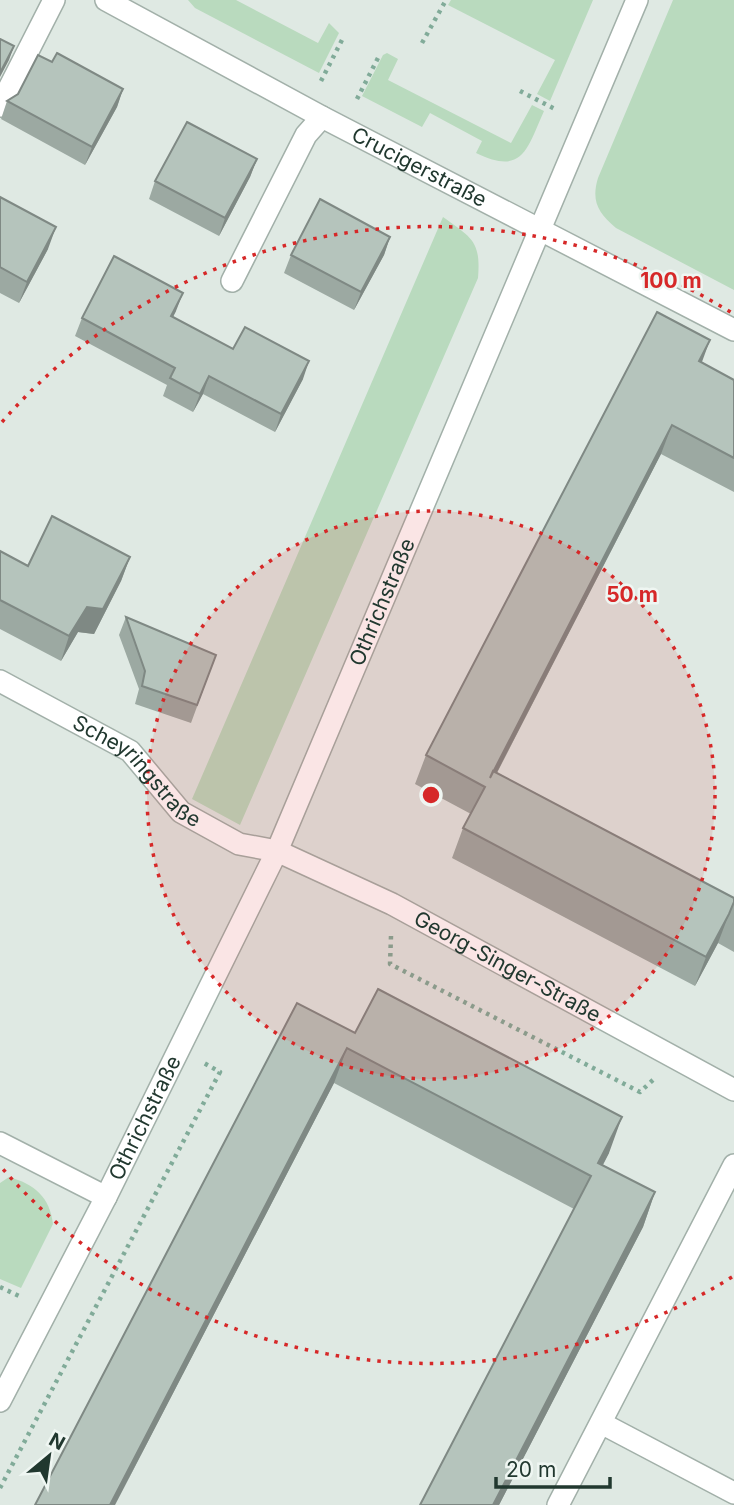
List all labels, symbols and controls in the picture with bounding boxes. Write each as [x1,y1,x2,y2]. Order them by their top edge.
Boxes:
street label: Crucigerstraße [348,122,491,212]
text: 100 m [640,268,702,293]
street label: Othrichstraße [344,535,420,669]
text: 50 m [606,582,658,607]
street label: Scheyringstraße [69,710,205,832]
centre of rings [419,783,443,807]
street label: Georg-Singer-Straße [410,905,605,1027]
street label: Othrichstraße [103,1051,186,1184]
north arrow [14,1421,84,1491]
text: N [45,1428,69,1455]
scale bar [496,1446,610,1490]
text: 20 m [506,1457,556,1482]

